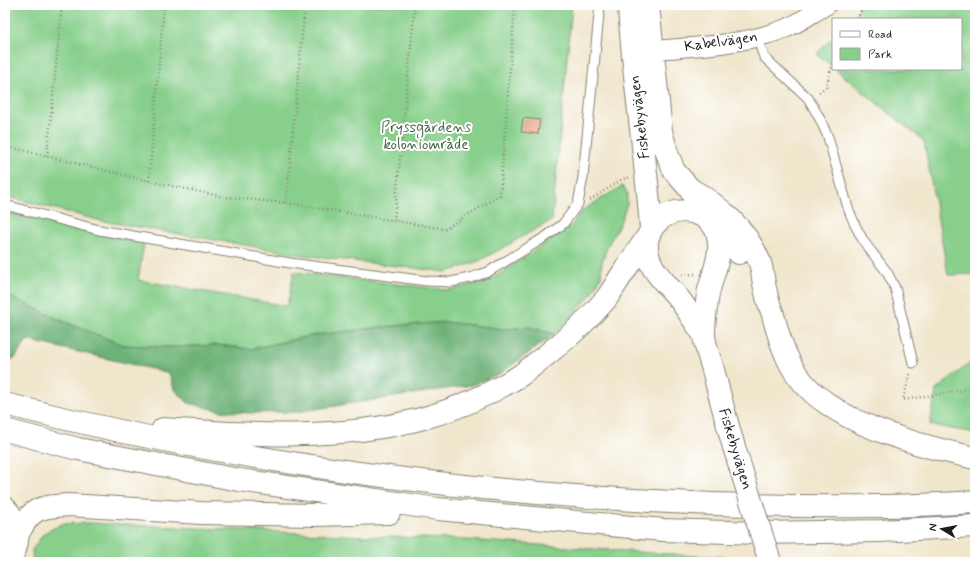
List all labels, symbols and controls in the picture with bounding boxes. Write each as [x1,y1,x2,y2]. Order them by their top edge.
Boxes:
legend [832,18,962,70]
street label: Kabelvägen [683,27,759,57]
text: Road [868,27,892,43]
text: Park [868,47,892,63]
street label: Fiskebyvägen [625,74,655,160]
park label: Pryssgårdens koloniområde [381,118,471,155]
street label: Fiskebyvägen [713,406,757,492]
north arrow [922,509,962,549]
text: N [926,523,941,532]

